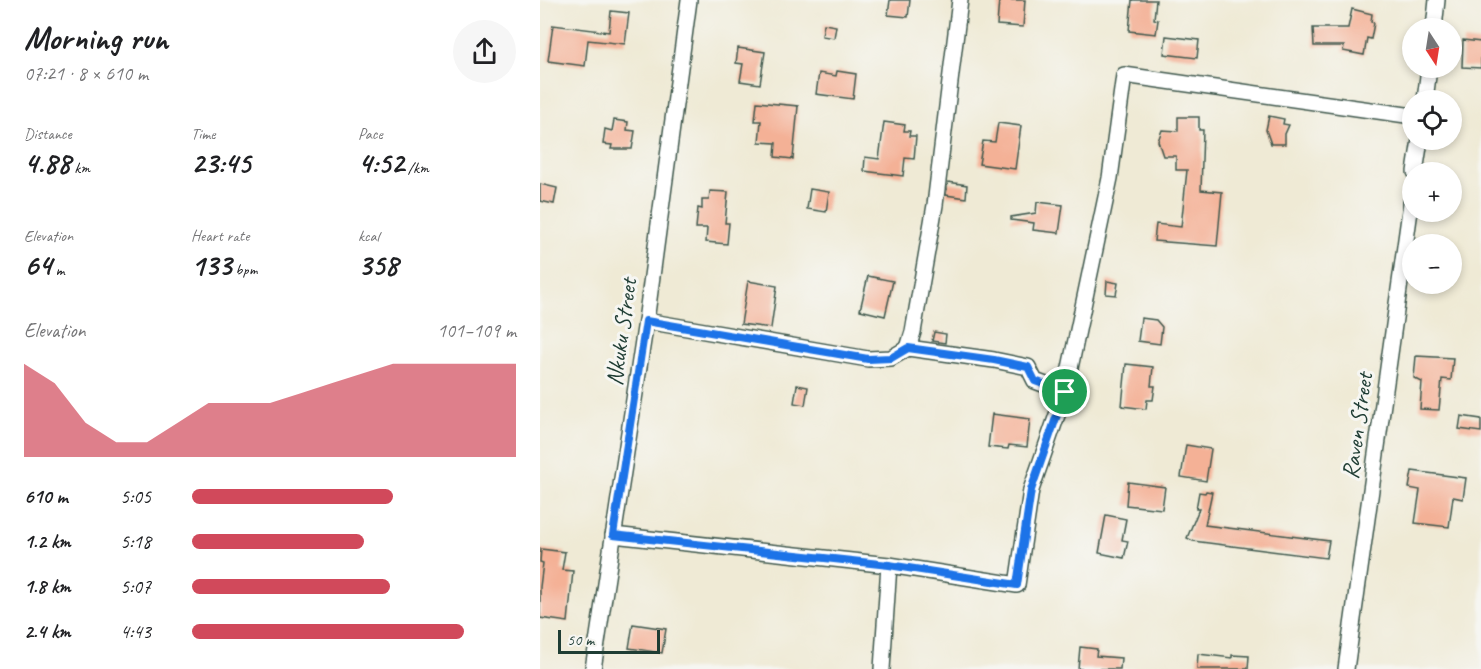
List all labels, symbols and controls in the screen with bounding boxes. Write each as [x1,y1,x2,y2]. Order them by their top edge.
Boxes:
text: Morning run [24,17,168,59]
north arrow [1402,18,1462,78]
map controls [1402,18,1462,294]
button: share [453,20,516,83]
text: 07:21 · 8 × 610 m [24,61,148,86]
button: locate [1402,90,1462,150]
text: Distance [24,124,72,144]
text: Time [191,124,215,144]
text: Pace [358,124,383,144]
text: 4.88 [24,144,70,182]
text: 23:45 [191,144,250,182]
text: 4:52 [358,144,404,182]
text: km [70,158,90,178]
text: /km [404,158,429,178]
button: + [1402,162,1462,222]
text: Elevation [24,226,73,246]
text: Heart rate [191,226,249,246]
text: kcal [358,226,379,246]
button: − [1402,234,1462,294]
text: 64 [24,246,52,284]
text: 133 [191,246,232,284]
text: 358 [358,246,398,284]
text: m [52,260,64,280]
text: bpm [232,260,257,280]
street label: Nkuku Street [599,274,644,388]
text: Elevation [24,318,86,343]
text: 101–109 m [437,318,516,343]
pin [1039,366,1090,417]
street label: Raven Street [1335,369,1380,481]
icon: arrive [1048,375,1081,408]
text: 610 m [24,484,68,509]
text: 5:05 [120,484,151,509]
text: 1.2 km [24,529,71,554]
text: 5:18 [120,529,151,554]
text: 1.8 km [24,574,71,599]
text: 5:07 [120,574,151,599]
text: 2.4 km [24,619,71,644]
text: 4:43 [120,619,151,644]
scale bar [558,627,660,654]
text: 50 m [567,630,594,650]

